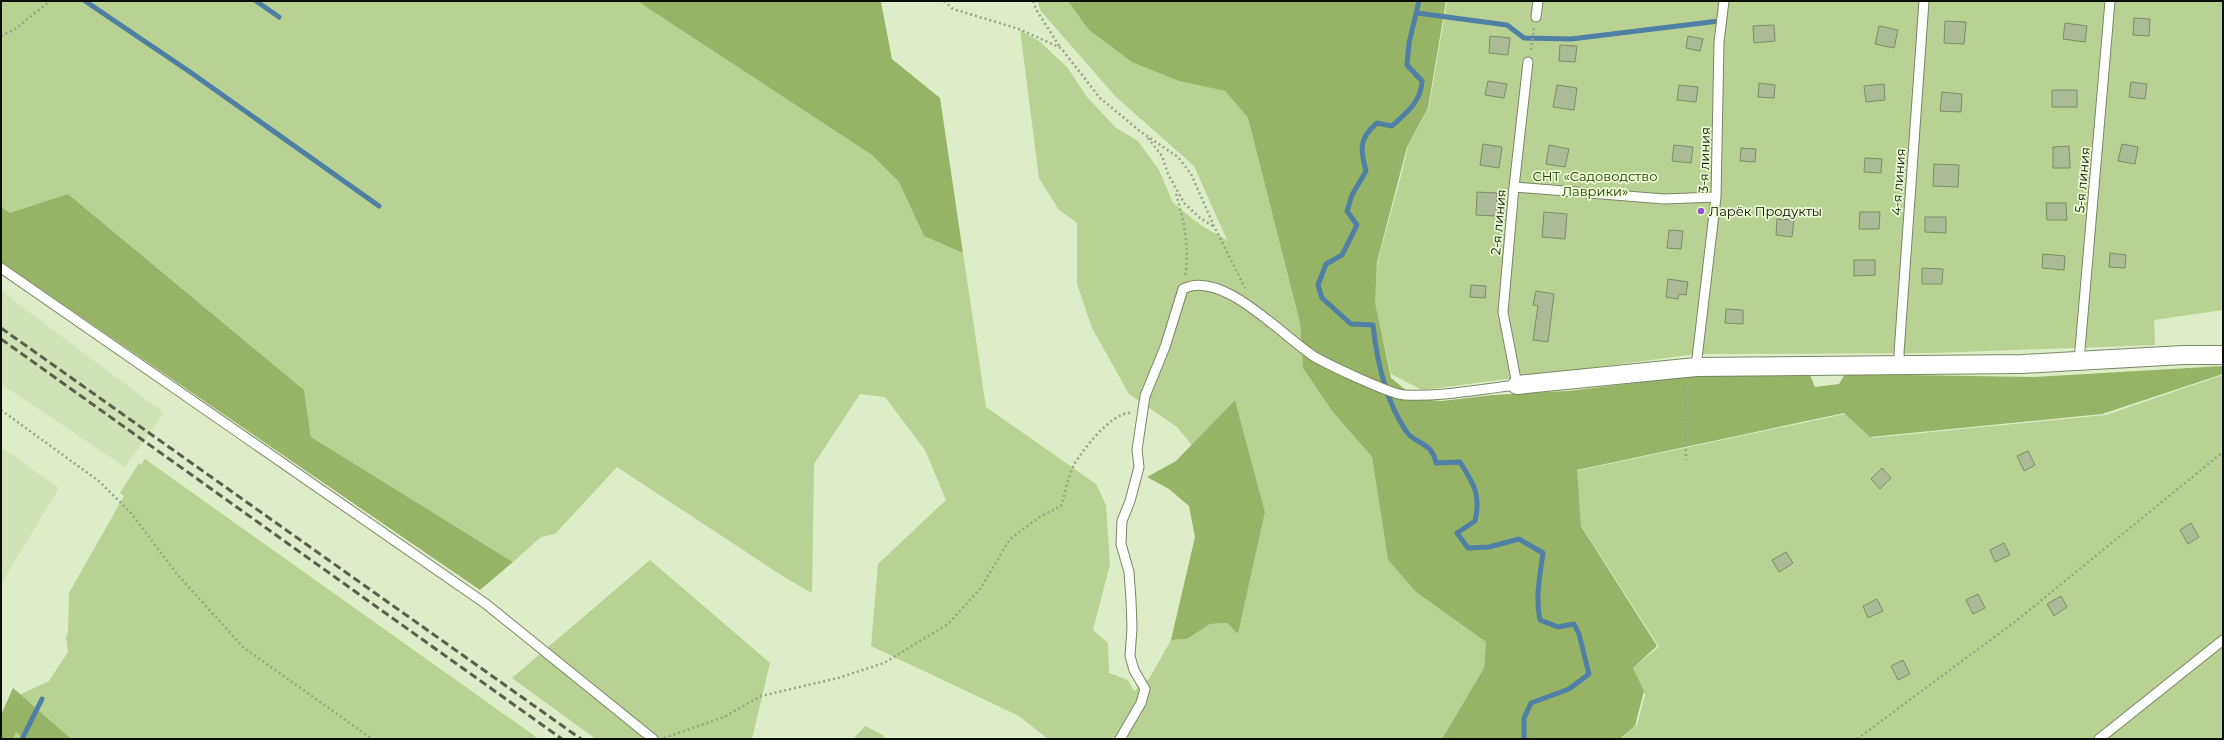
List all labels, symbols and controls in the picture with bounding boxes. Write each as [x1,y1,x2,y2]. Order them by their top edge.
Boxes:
street label: 3-я линия [1695,127,1713,193]
street label: 5-я линия [2071,146,2093,214]
street label: 4-я линия [1888,148,1908,216]
park label: СНТ «Садоводство Лаврики» [1533,168,1657,199]
street label: 2-я линия [1487,188,1509,256]
place label: Ларёк Продукты [1709,203,1822,219]
marker: Ларёк Продукты [1696,206,1706,216]

